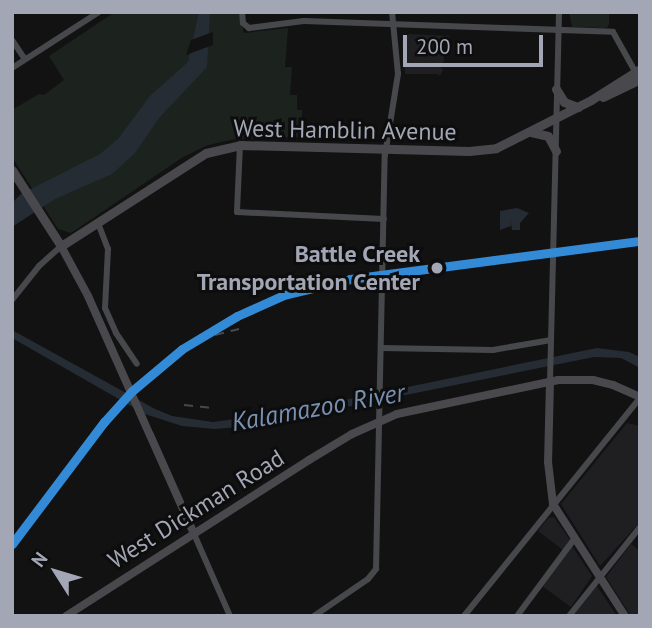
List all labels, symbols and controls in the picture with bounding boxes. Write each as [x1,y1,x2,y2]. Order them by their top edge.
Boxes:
scale bar [407,21,547,65]
text: 200 m [416,33,473,60]
street label: West Hamblin Avenue [233,114,457,146]
place label: Battle Creek Transportation Center [197,240,420,296]
marker: Battle Creek Transportation Center [426,257,448,279]
water label: Kalamazoo River [229,376,407,438]
street label: West Dickman Road [103,443,289,575]
north arrow [21,537,91,607]
text: N [26,547,53,572]

